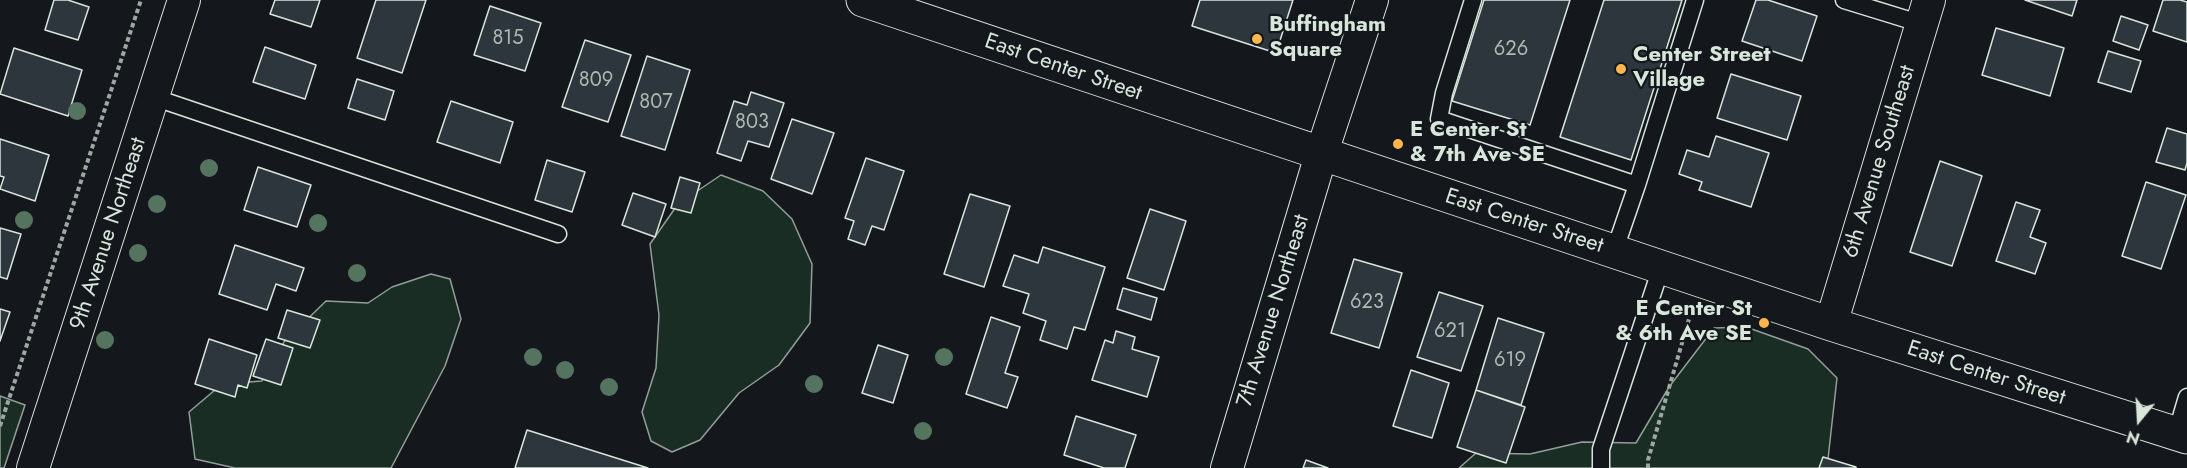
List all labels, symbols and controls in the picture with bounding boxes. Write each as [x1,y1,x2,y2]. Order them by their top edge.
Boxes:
place label: Buffingham Square [1269,13,1386,64]
house number: 815 [492,27,524,51]
street label: East Center Street [981,29,1145,107]
marker: Buffingham Square [1250,32,1264,46]
house number: 626 [1494,38,1528,62]
place label: Center Street Village [1633,43,1771,94]
marker: Center Street Village [1614,62,1628,76]
street label: 6th Avenue Southeast [1838,63,1922,261]
house number: 809 [579,69,613,93]
house number: 807 [639,91,673,115]
house number: 803 [735,111,769,135]
place label: E Center St & 7th Ave SE [1410,118,1545,170]
street label: 9th Avenue Northeast [65,134,153,334]
marker: E Center St & 7th Ave SE [1391,137,1405,151]
street label: East Center Street [1442,184,1606,260]
street label: 7th Avenue Northeast [1232,212,1316,410]
house number: 623 [1350,291,1384,315]
place label: E Center St & 6th Ave SE [1615,297,1752,348]
marker: E Center St & 6th Ave SE [1757,316,1771,330]
house number: 621 [1434,320,1466,344]
street label: East Center Street [1904,336,2068,412]
house number: 619 [1494,349,1526,373]
north arrow [2109,390,2169,450]
text: N [2124,425,2143,450]

